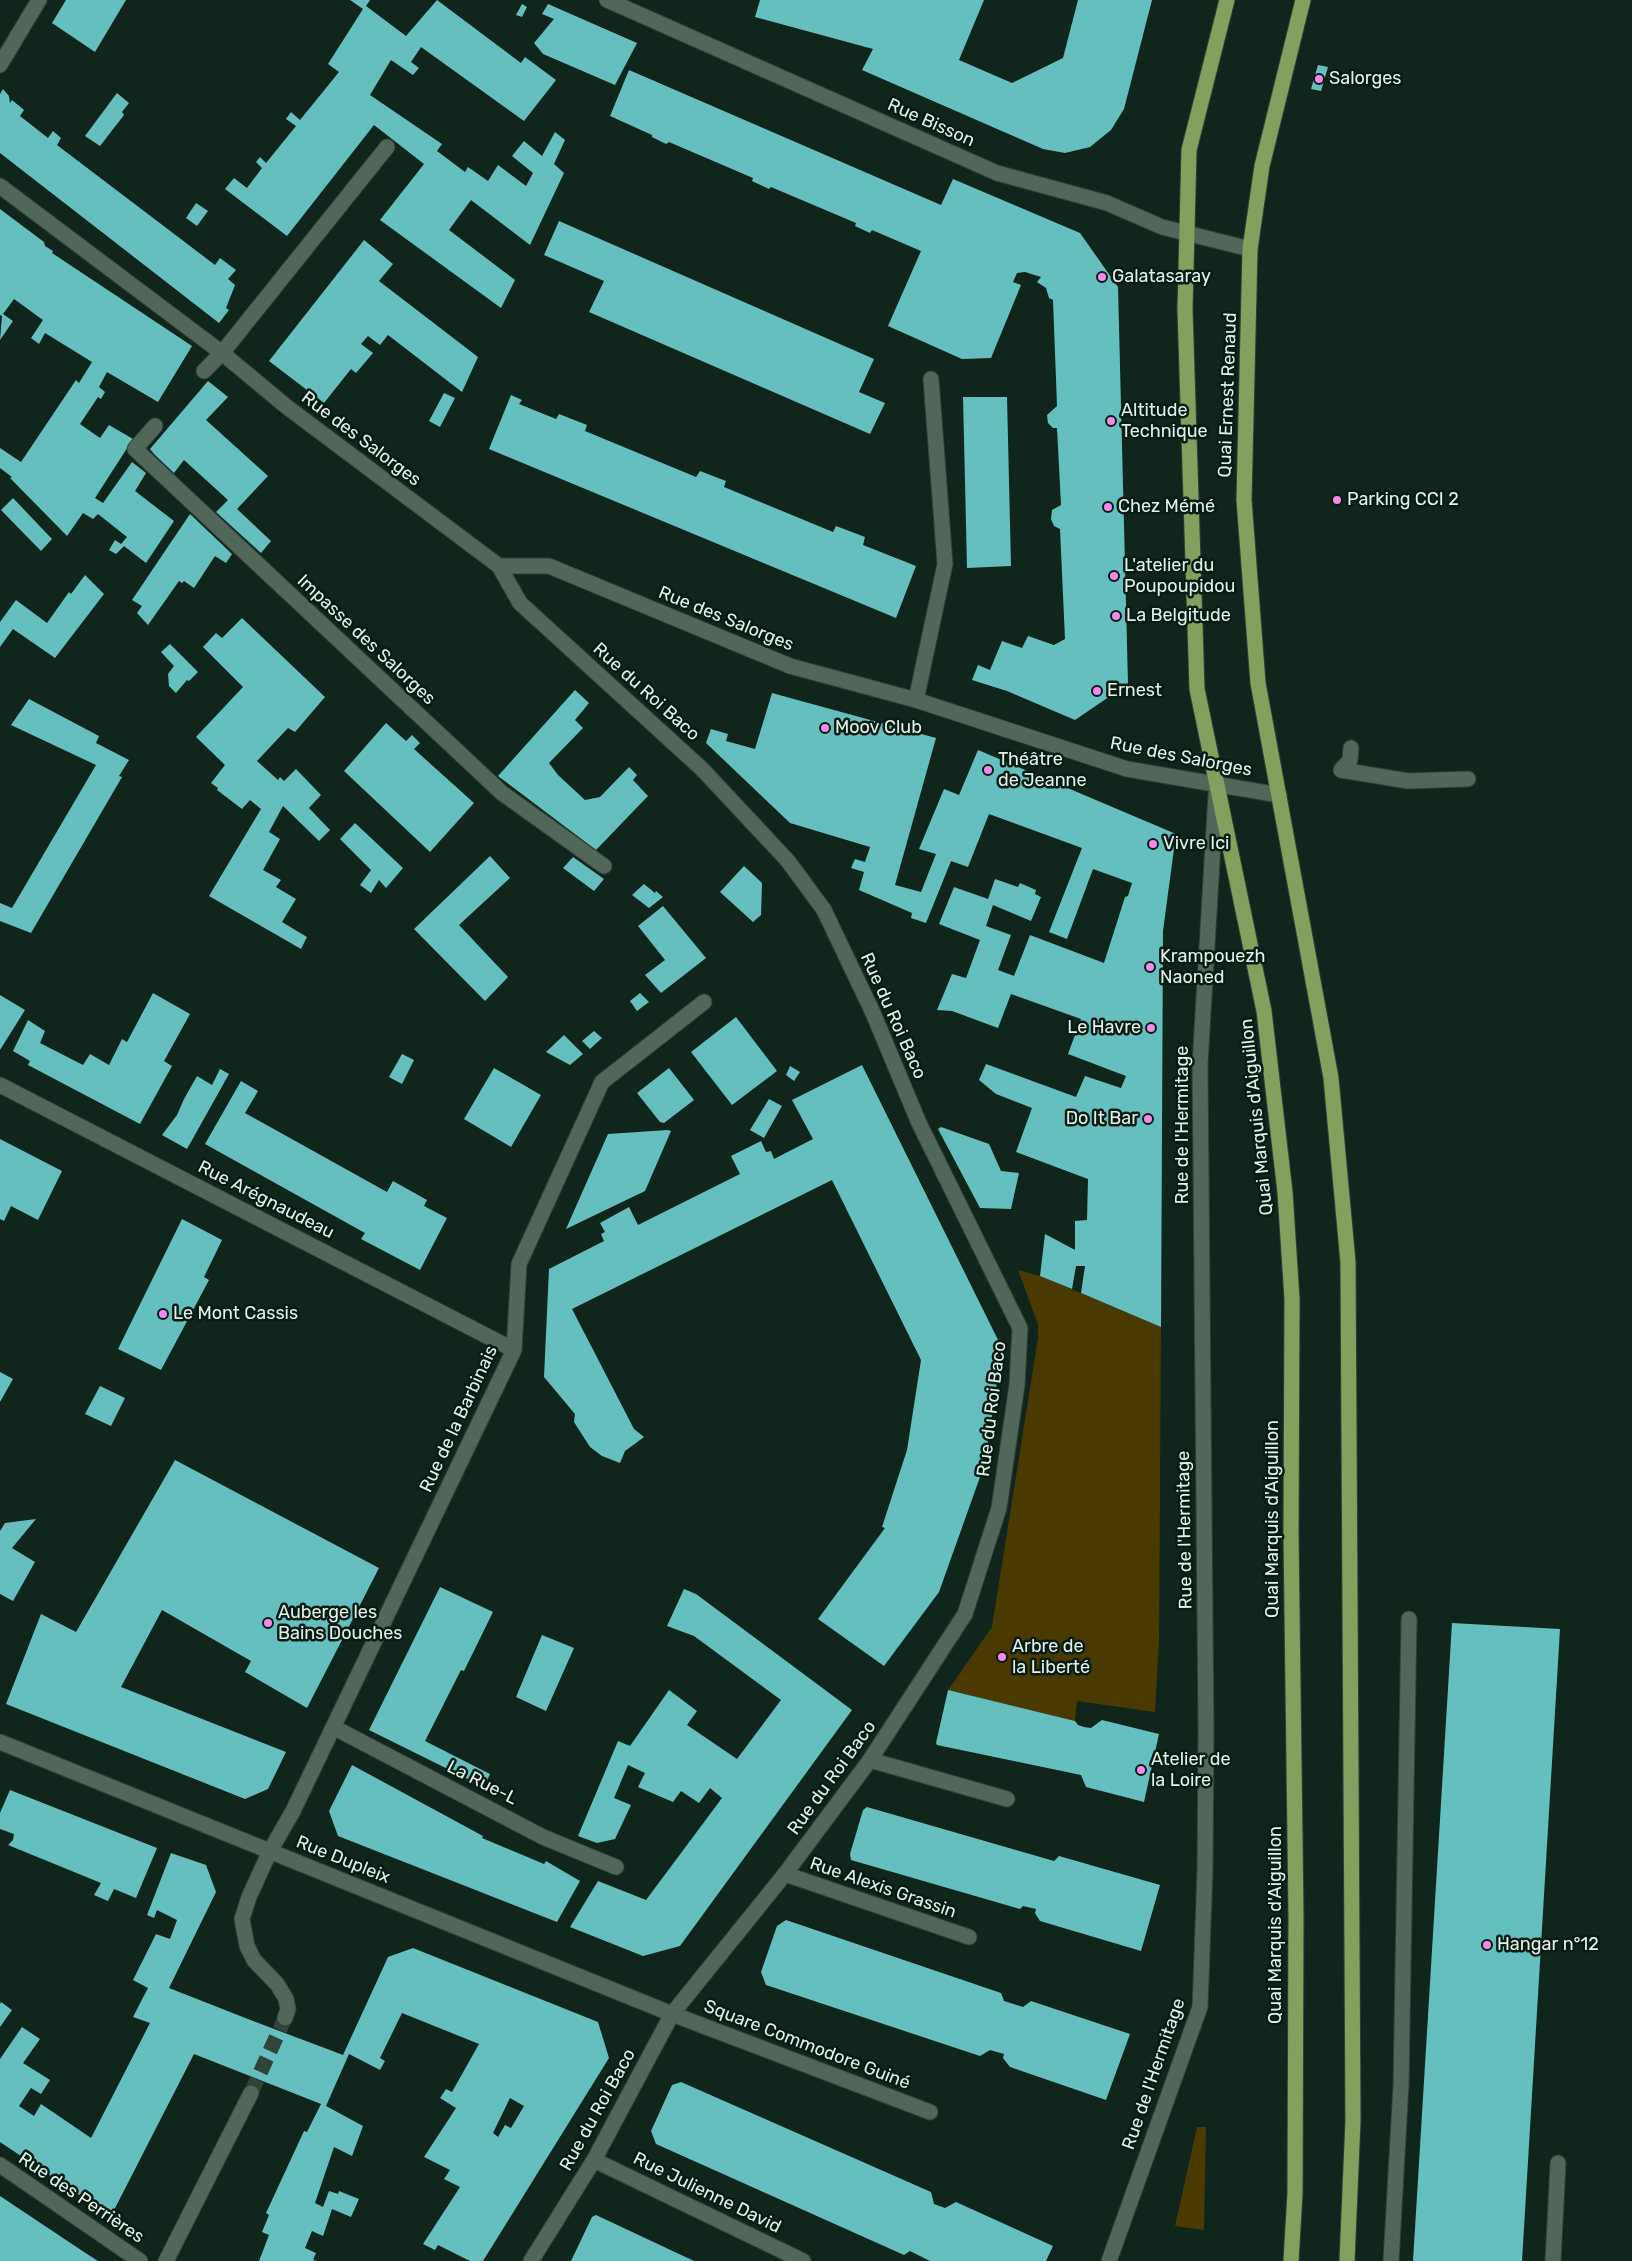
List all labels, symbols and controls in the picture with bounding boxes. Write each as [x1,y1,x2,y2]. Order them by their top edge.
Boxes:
place label: Salorges [1329,68,1401,90]
marker: Salorges [1313,73,1325,85]
street label: Rue Bisson [884,94,978,152]
place label: Galatasaray [1112,266,1211,288]
marker: Galatasaray [1096,271,1108,283]
street label: Quai Ernest Renaud [1214,312,1242,478]
street label: Rue des Salorges [297,387,425,491]
place label: Altitude Technique [1121,400,1208,442]
marker: Altitude Technique [1105,415,1117,427]
place label: Parking CCI 2 [1347,489,1459,511]
marker: Parking CCI 2 [1331,494,1343,506]
place label: Chez Mémé [1118,496,1215,518]
marker: Chez Mémé [1102,501,1114,513]
place label: L'atelier du Poupoupidou [1124,555,1235,598]
street label: Impasse des Salorges [292,570,440,710]
marker: L'atelier du Poupoupidou [1108,570,1120,582]
street label: Rue des Salorges [655,582,797,656]
place label: La Belgitude [1126,605,1231,627]
marker: La Belgitude [1110,610,1122,622]
street label: Rue du Roi Baco [588,638,704,746]
place label: Ernest [1107,680,1162,702]
marker: Ernest [1091,685,1103,697]
place label: Moov Club [835,717,922,739]
marker: Moov Club [819,722,831,734]
street label: Rue des Salorges [1108,733,1254,781]
place label: Théâtre de Jeanne [998,749,1087,792]
marker: Théâtre de Jeanne [982,764,994,776]
place label: Vivre Ici [1163,833,1229,855]
marker: Vivre Ici [1147,838,1159,850]
place label: Krampouezh Naoned [1160,946,1266,989]
street label: Rue du Roi Baco [855,949,931,1083]
marker: Krampouezh Naoned [1144,961,1156,973]
place label: Le Havre [1067,1017,1141,1039]
street label: Quai Marquis d'Aiguillon [1236,1017,1278,1217]
marker: Le Havre [1145,1022,1157,1034]
street label: Rue de l'Hermitage [1172,1046,1194,1204]
place label: Do It Bar [1066,1108,1138,1130]
marker: Do It Bar [1142,1113,1154,1125]
street label: Rue Arégnaudeau [194,1156,338,1244]
place label: Le Mont Cassis [173,1303,298,1325]
marker: Le Mont Cassis [157,1308,169,1320]
street label: Rue du Roi Baco [973,1340,1011,1478]
street label: Rue de la Barbinais [416,1342,502,1496]
street label: Quai Marquis d'Aiguillon [1262,1420,1284,1618]
street label: Rue de l'Hermitage [1173,1451,1197,1609]
place label: Auberge les Bains Douches [278,1602,403,1645]
marker: Auberge les Bains Douches [262,1617,274,1629]
place label: Arbre de la Liberté [1012,1636,1090,1678]
marker: Arbre de la Liberté [996,1651,1008,1663]
street label: Rue du Roi Baco [783,1717,881,1839]
place label: Atelier de la Loire [1151,1749,1231,1792]
street label: La Rue-L [443,1756,521,1810]
marker: Atelier de la Loire [1135,1764,1147,1776]
street label: Quai Marquis d'Aiguillon [1265,1826,1287,2024]
street label: Rue Dupleix [293,1831,393,1889]
street label: Rue Alexis Grassin [807,1853,959,1923]
place label: Hangar n°12 [1497,1934,1599,1956]
marker: Hangar n°12 [1481,1939,1493,1951]
street label: Square Commodore Guiné [701,1996,913,2094]
street label: Rue de l'Hermitage [1118,1996,1190,2152]
street label: Rue du Roi Baco [556,2045,640,2175]
street label: Rue des Perrières [14,2148,148,2248]
street label: Rue Julienne David [630,2148,784,2238]

